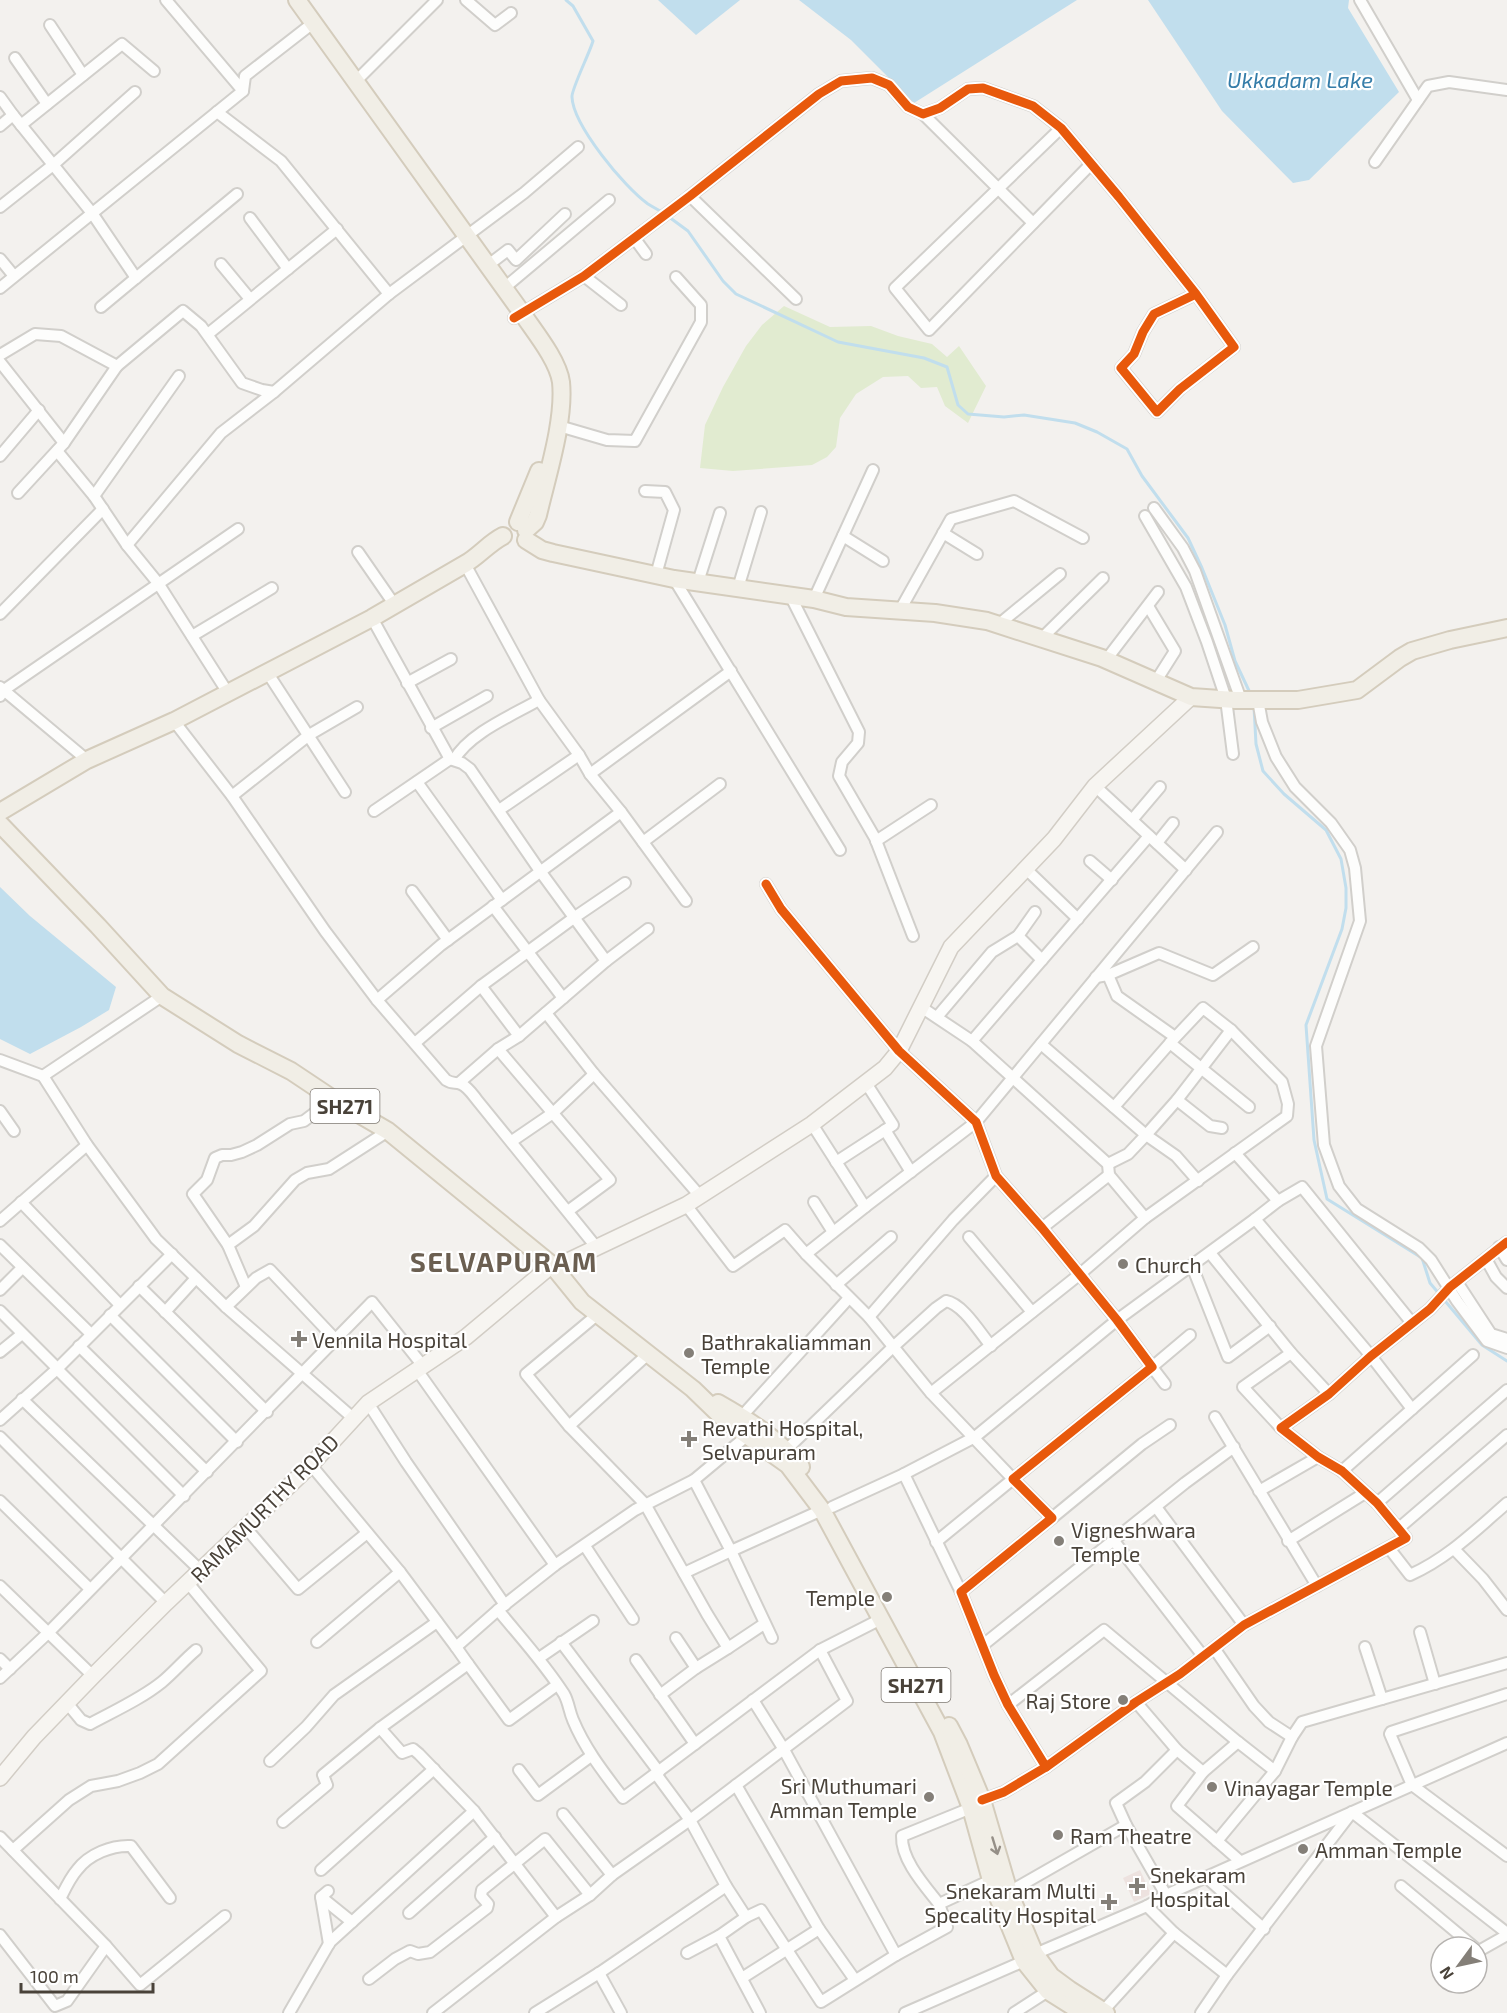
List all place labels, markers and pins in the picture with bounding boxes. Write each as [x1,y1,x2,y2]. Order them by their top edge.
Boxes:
place label: Church [1135,1252,1202,1277]
marker: Church [1116,1257,1130,1271]
place label: Vennila Hospital [312,1327,468,1352]
place label: Bathrakaliamman Temple [701,1329,871,1378]
marker: Vennila Hospital [290,1330,308,1348]
marker: Bathrakaliamman Temple [682,1346,696,1360]
place label: Revathi Hospital, Selvapuram [702,1415,863,1464]
marker: Revathi Hospital, Selvapuram [680,1430,698,1448]
place label: Vigneshwara Temple [1071,1517,1196,1566]
marker: Vigneshwara Temple [1052,1534,1066,1548]
place label: Temple [806,1585,875,1610]
marker: Temple [880,1590,894,1604]
place label: Raj Store [1026,1688,1111,1714]
marker: Raj Store [1116,1693,1130,1707]
place label: Sri Muthumari Amman Temple [770,1773,917,1822]
place label: Vinayagar Temple [1224,1775,1393,1800]
marker: Vinayagar Temple [1205,1780,1219,1794]
marker: Sri Muthumari Amman Temple [922,1790,936,1804]
place label: Ram Theatre [1070,1823,1192,1848]
marker: Ram Theatre [1051,1828,1065,1842]
place label: Amman Temple [1315,1837,1462,1862]
marker: Amman Temple [1296,1842,1310,1856]
place label: Snekaram Hospital [1150,1862,1246,1911]
marker: Snekaram Hospital [1128,1877,1146,1895]
place label: Snekaram Multi Specality Hospital [924,1878,1097,1927]
marker: Snekaram Multi Specality Hospital [1100,1893,1118,1911]

